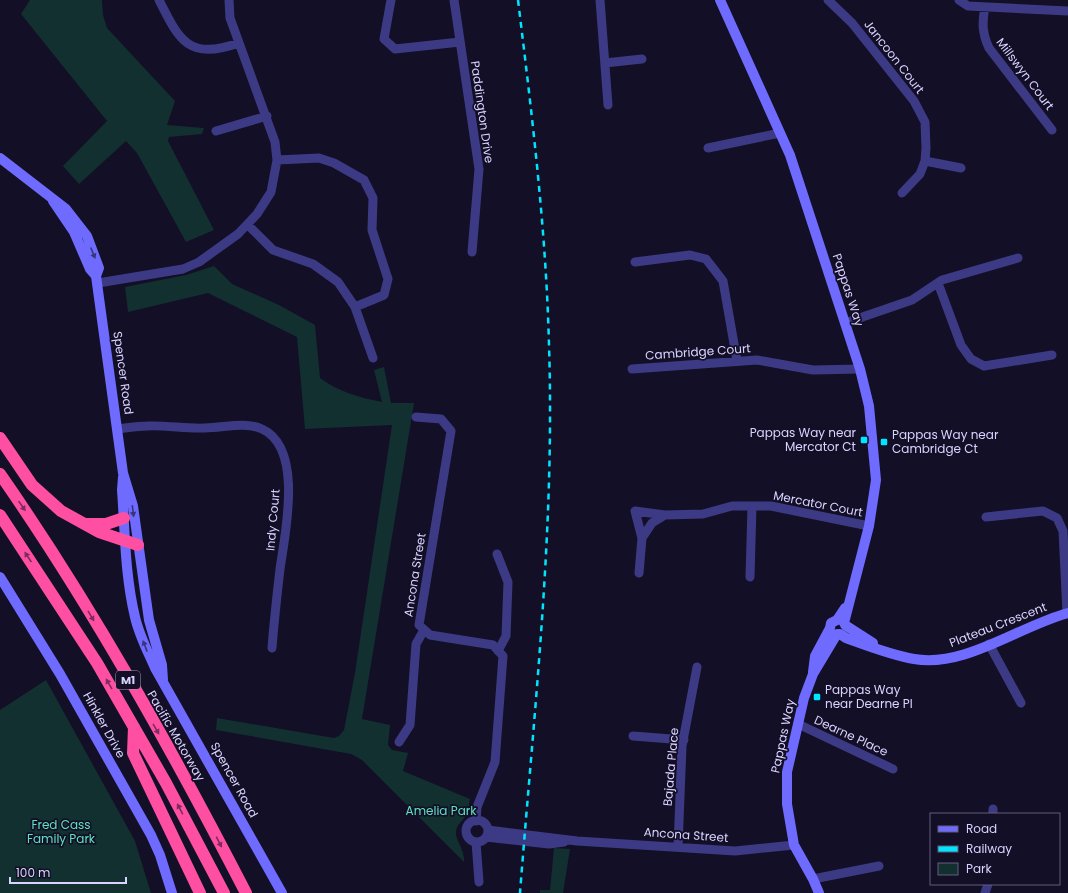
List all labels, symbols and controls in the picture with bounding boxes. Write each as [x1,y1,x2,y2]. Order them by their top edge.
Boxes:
street label: Jancoon Court [860,16,929,97]
street label: Millswyn Court [993,34,1058,113]
street label: Paddington Drive [467,60,498,164]
one-way arrow [91,247,97,259]
street label: Pappas Way [829,251,868,329]
street label: Spencer Road [109,330,138,416]
street label: Cambridge Court [645,339,751,364]
place label: Pappas Way near Mercator Ct [750,424,857,455]
place label: Pappas Way near Cambridge Ct [892,426,999,457]
marker: Pappas Way near Mercator Ct [859,435,869,445]
marker: Pappas Way near Cambridge Ct [879,437,889,447]
street label: Mercator Court [772,486,864,521]
street label: Indy Court [261,488,284,552]
one-way arrow [18,501,26,511]
one-way arrow [130,505,137,517]
street label: Ancona Street [399,532,430,618]
one-way arrow [24,552,32,562]
street label: Plateau Crescent [947,598,1049,651]
one-way arrow [87,611,95,622]
one-way arrow [142,639,148,651]
road number: M1 [116,671,140,689]
one-way arrow [105,678,112,689]
place label: Pappas Way near Dearne Pl [825,681,913,712]
street label: Pacific Motorway [144,687,209,784]
street label: Hinkler Drive [79,689,130,761]
marker: Pappas Way near Dearne Pl [812,692,822,702]
street label: Pappas Way [766,697,799,775]
street label: Dearne Place [812,711,891,760]
one-way arrow [153,723,160,735]
street label: Bajada Place [659,727,682,807]
street label: Spencer Road [207,739,262,821]
park label: Amelia Park [406,802,477,819]
one-way arrow [176,803,183,815]
legend [930,813,1060,885]
park label: Fred Cass Family Park [27,816,96,847]
text: Road [966,820,997,837]
street label: Ancona Street [643,823,729,846]
one-way arrow [216,837,223,848]
text: Railway [966,840,1012,857]
scale bar [10,859,126,885]
text: Park [966,860,993,877]
text: 100 m [16,864,50,881]

